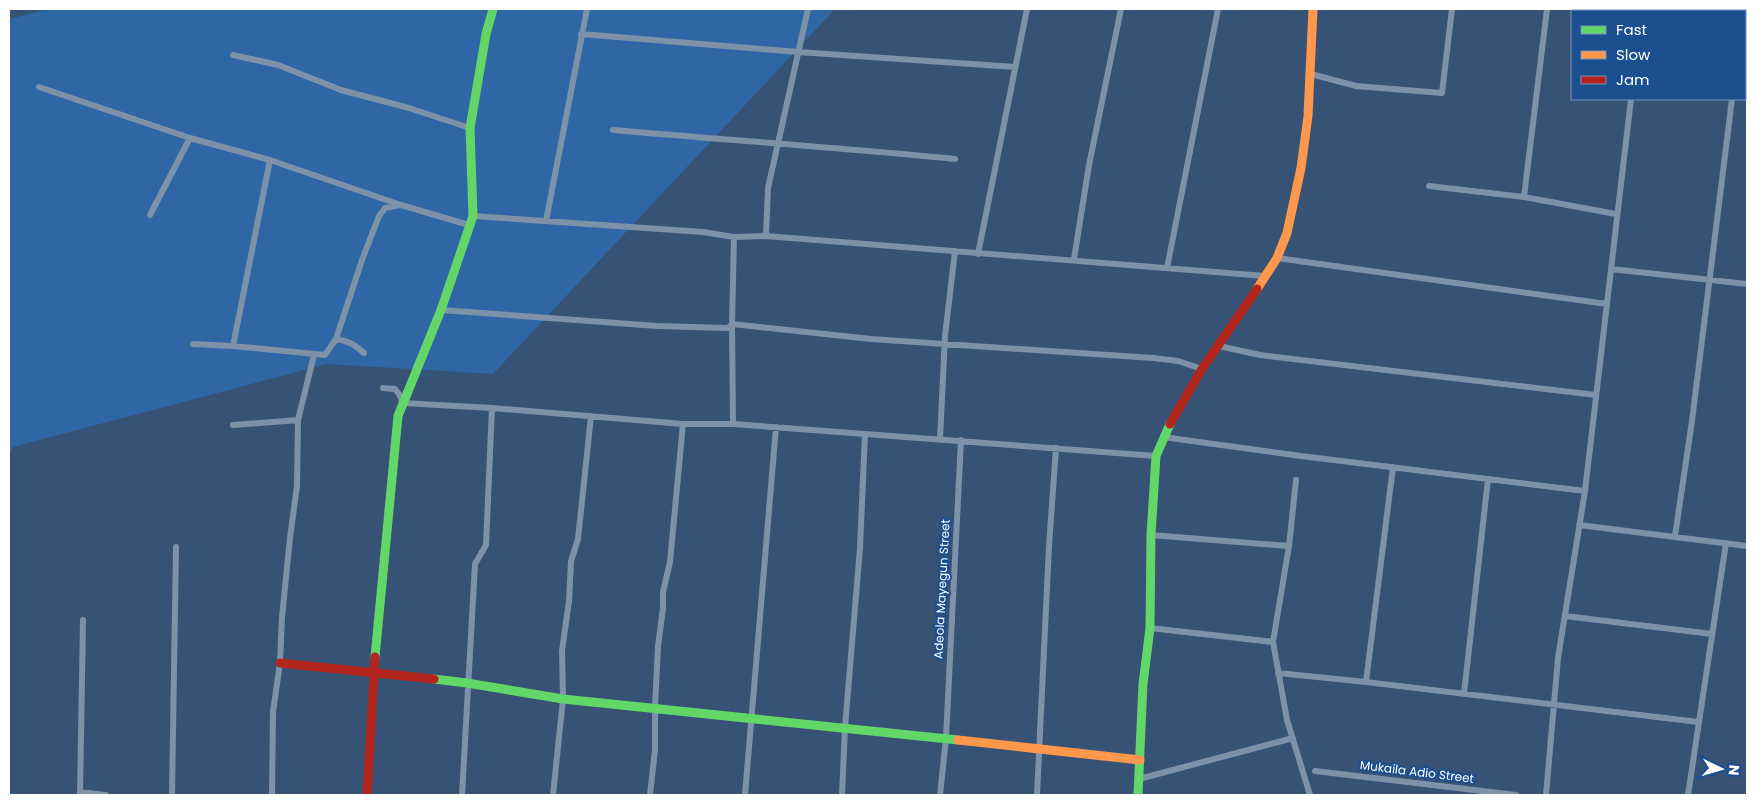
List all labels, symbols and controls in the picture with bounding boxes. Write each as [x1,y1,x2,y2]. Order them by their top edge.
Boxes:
legend [1571,10,1746,100]
text: Fast [1616,19,1647,40]
text: Slow [1616,44,1651,65]
text: Jam [1616,69,1650,90]
street label: Adeola Mayegun Street [929,519,954,659]
north arrow [1696,744,1746,794]
street label: Mukaila Adio Street [1359,756,1475,787]
text: N [1724,764,1744,776]

